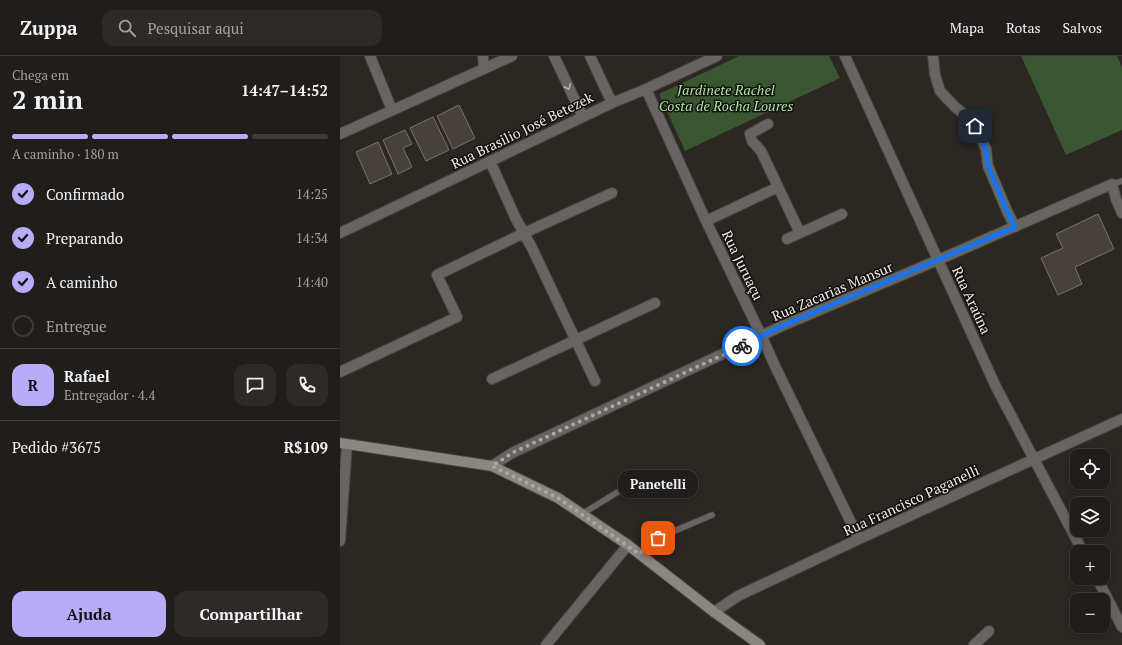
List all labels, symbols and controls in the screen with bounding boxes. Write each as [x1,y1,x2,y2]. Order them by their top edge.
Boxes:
search box [102,10,382,46]
text: Zuppa [20,15,78,40]
icon: search [116,17,138,39]
text: Pesquisar aqui [148,18,244,38]
text: Mapa [950,18,984,37]
text: Rotas [1006,18,1041,37]
text: Salvos [1063,18,1102,37]
text: Chega em [12,66,69,84]
text: 14:47–14:52 [241,80,328,100]
park label: Jardinete Rachel Costa de Rocha Loures [659,80,793,115]
text: 2 min [12,82,83,116]
one-way arrow [563,82,571,90]
street label: Rua Brasilio José Betezek [448,87,597,173]
pin [958,109,992,143]
icon: home [964,115,986,137]
text: A caminho · 180 m [12,145,119,163]
icon: check [12,183,34,205]
text: Confirmado [46,184,124,204]
text: 14:25 [296,185,328,203]
icon: check [12,227,34,249]
street label: Rua Juruaçu [718,227,768,303]
text: Preparando [46,228,123,248]
text: 14:34 [296,229,328,247]
street label: Rua Zacarias Mansur [769,257,896,325]
street label: Rua Araúna [948,263,996,337]
icon: check [12,271,34,293]
text: A caminho [46,272,118,292]
text: 14:40 [296,273,328,291]
text: Entregue [46,316,107,336]
courier [722,326,762,366]
icon: bike [731,335,753,357]
button: chat [234,364,276,406]
button: phone [286,364,328,406]
text: Rafael [64,366,110,386]
text: R [28,375,38,395]
text: Entregador · 4.4 [64,386,155,404]
text: Pedido #3675 [12,437,101,457]
text: R$109 [284,437,328,457]
map controls [1070,449,1110,633]
button: locate [1070,449,1110,489]
street label: Rua Francisco Paganelli [840,460,982,540]
callout: Panetelli [618,470,698,498]
text: Panetelli [630,475,686,493]
button: layers [1070,497,1110,537]
pin [641,521,675,555]
icon: bag [647,527,669,549]
button: + [1070,545,1110,585]
button: Ajuda [12,591,166,637]
button: Compartilhar [174,591,328,637]
button: − [1070,593,1110,633]

